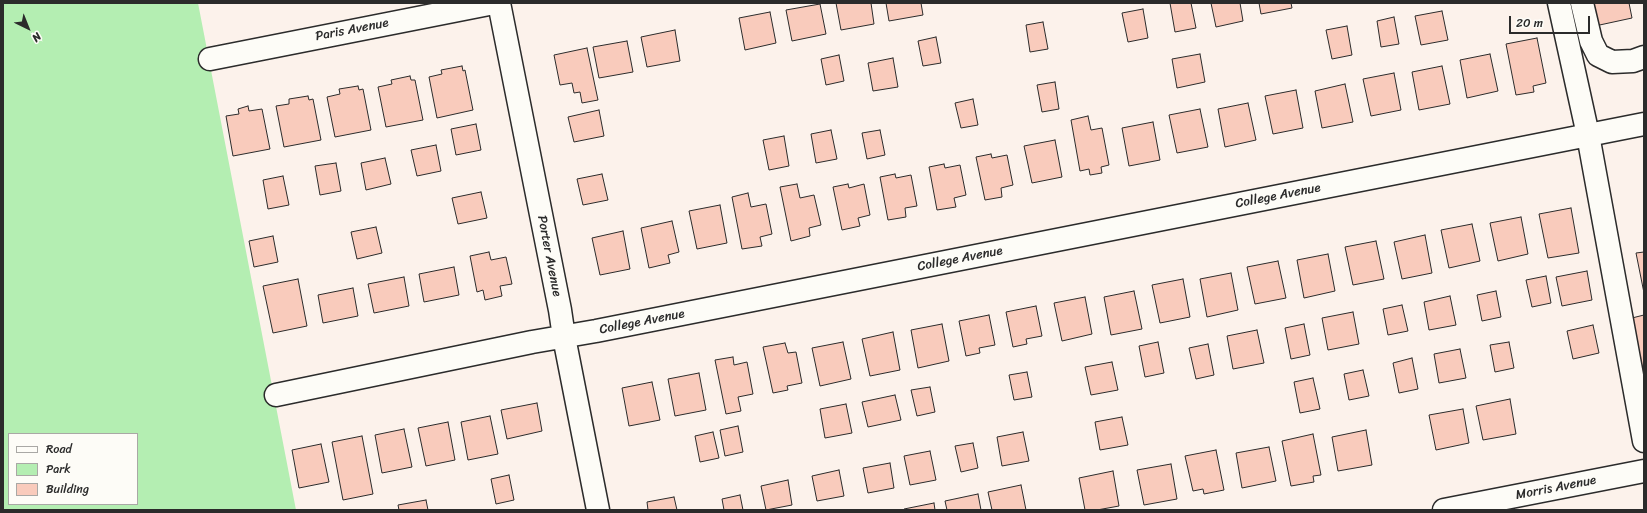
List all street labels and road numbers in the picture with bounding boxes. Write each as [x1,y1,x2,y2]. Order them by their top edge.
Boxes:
street label: Paris Avenue [314,15,390,45]
street label: College Avenue [1234,180,1322,212]
street label: Porter Avenue [533,214,565,298]
street label: College Avenue [916,243,1004,275]
street label: College Avenue [598,306,686,338]
street label: Morris Avenue [1514,473,1598,503]

